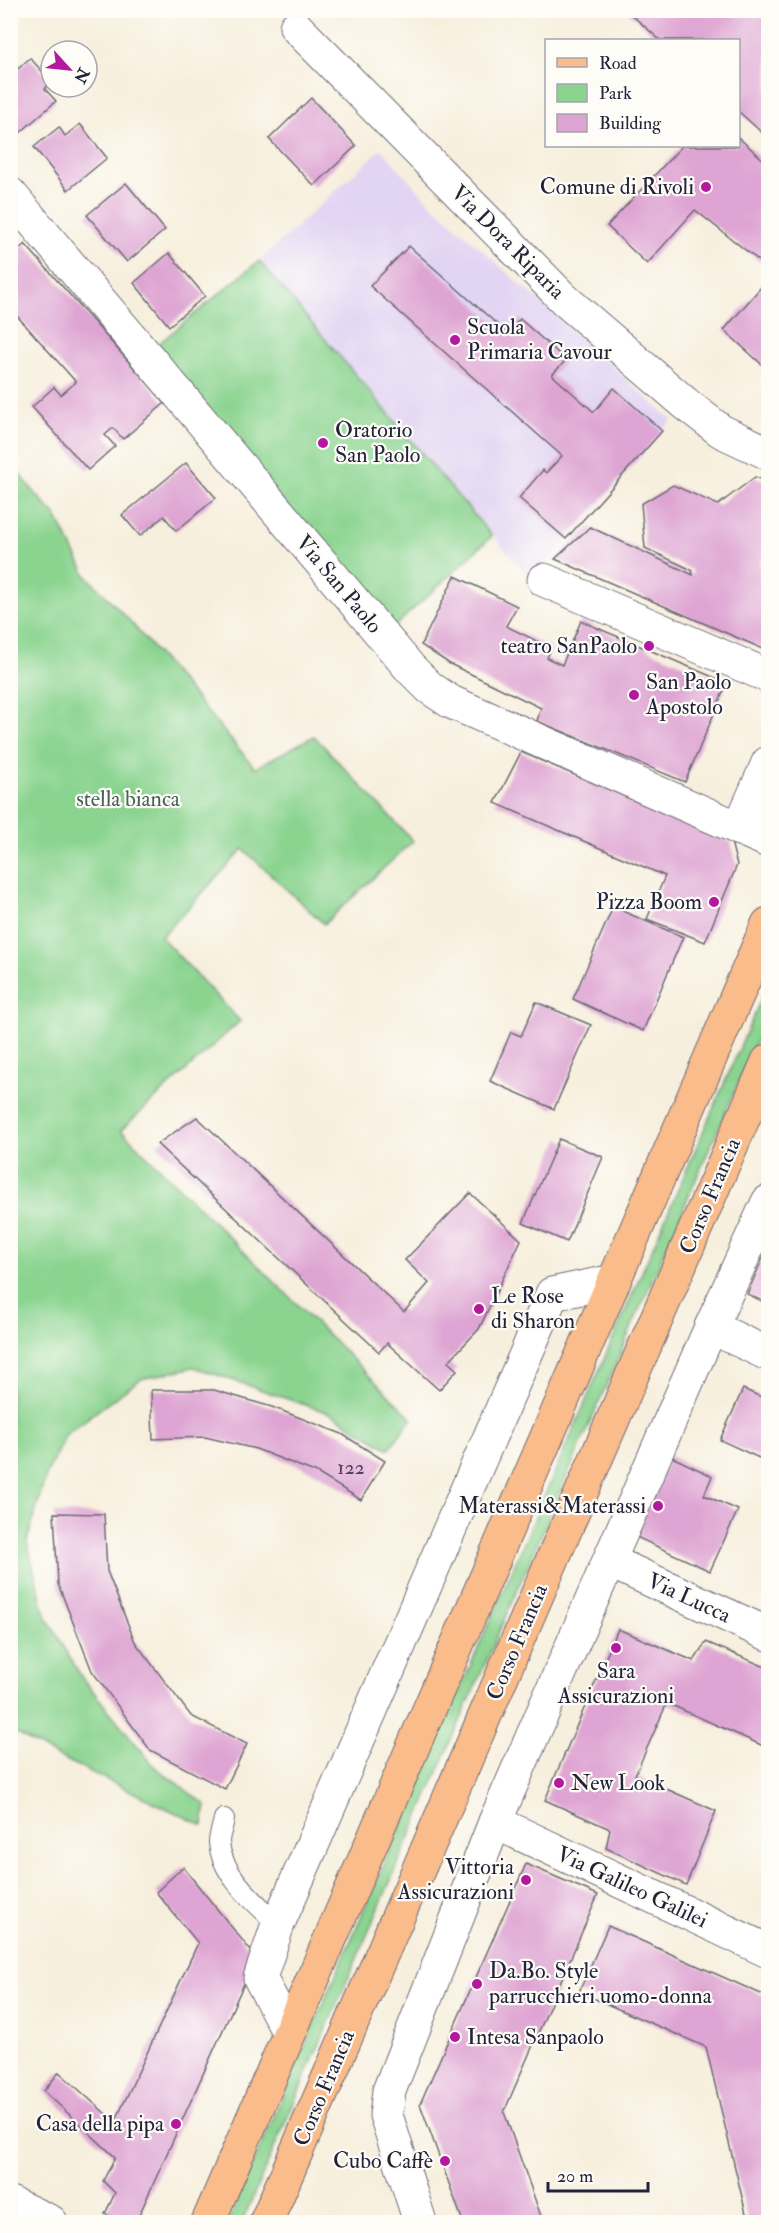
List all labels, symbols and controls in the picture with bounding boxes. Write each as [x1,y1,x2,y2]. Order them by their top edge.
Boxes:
north arrow [39,39,99,99]
legend [545,39,740,147]
text: Road [599,52,637,75]
text: N [69,64,94,87]
text: Park [599,82,632,105]
text: Building [599,112,662,135]
place label: Comune di Rivoli [540,173,694,201]
street label: Via Dora Riparia [444,179,572,306]
marker: Comune di Rivoli [699,180,713,194]
place label: Scuola Primaria Cavour [467,313,613,366]
marker: Scuola Primaria Cavour [448,333,462,347]
place label: Oratorio San Paolo [335,416,420,469]
marker: Oratorio San Paolo [316,436,330,450]
street label: Via San Paolo [290,529,388,639]
place label: teatro SanPaolo [501,632,637,660]
marker: teatro SanPaolo [642,639,656,653]
place label: San Paolo Apostolo [645,668,731,722]
marker: San Paolo Apostolo [627,688,641,702]
park label: stella bianca [76,785,181,813]
place label: Pizza Boom [596,888,702,916]
marker: Pizza Boom [707,895,721,909]
street label: Corso Francia [673,1133,747,1258]
place label: Le Rose di Sharon [491,1282,575,1335]
marker: Le Rose di Sharon [472,1302,486,1316]
house number: 122 [337,1455,365,1480]
place label: Materassi&Materassi [458,1492,646,1520]
marker: Materassi&Materassi [651,1499,665,1513]
street label: Via Lucca [643,1566,736,1630]
street label: Corso Francia [480,1579,554,1704]
marker: Sara Assicurazioni [609,1641,623,1655]
place label: Sara Assicurazioni [557,1657,674,1710]
place label: New Look [571,1769,666,1797]
marker: New Look [552,1776,566,1790]
street label: Via Galileo Galilei [552,1840,712,1934]
place label: Vittoria Assicurazioni [397,1853,515,1906]
marker: Vittoria Assicurazioni [519,1873,533,1887]
place label: Da.Bo. Style parrucchieri uomo-donna [488,1957,713,2011]
marker: Da.Bo. Style parrucchieri uomo-donna [470,1977,484,1991]
place label: Intesa Sanpaolo [467,2023,604,2052]
street label: Corso Francia [287,2025,361,2150]
marker: Intesa Sanpaolo [448,2030,462,2044]
place label: Casa della pipa [36,2110,165,2139]
marker: Casa della pipa [169,2117,183,2131]
place label: Cubo Caffè [333,2147,433,2175]
marker: Cubo Caffè [438,2154,452,2168]
scale bar [548,2155,648,2193]
text: 20 m [557,2165,593,2188]

